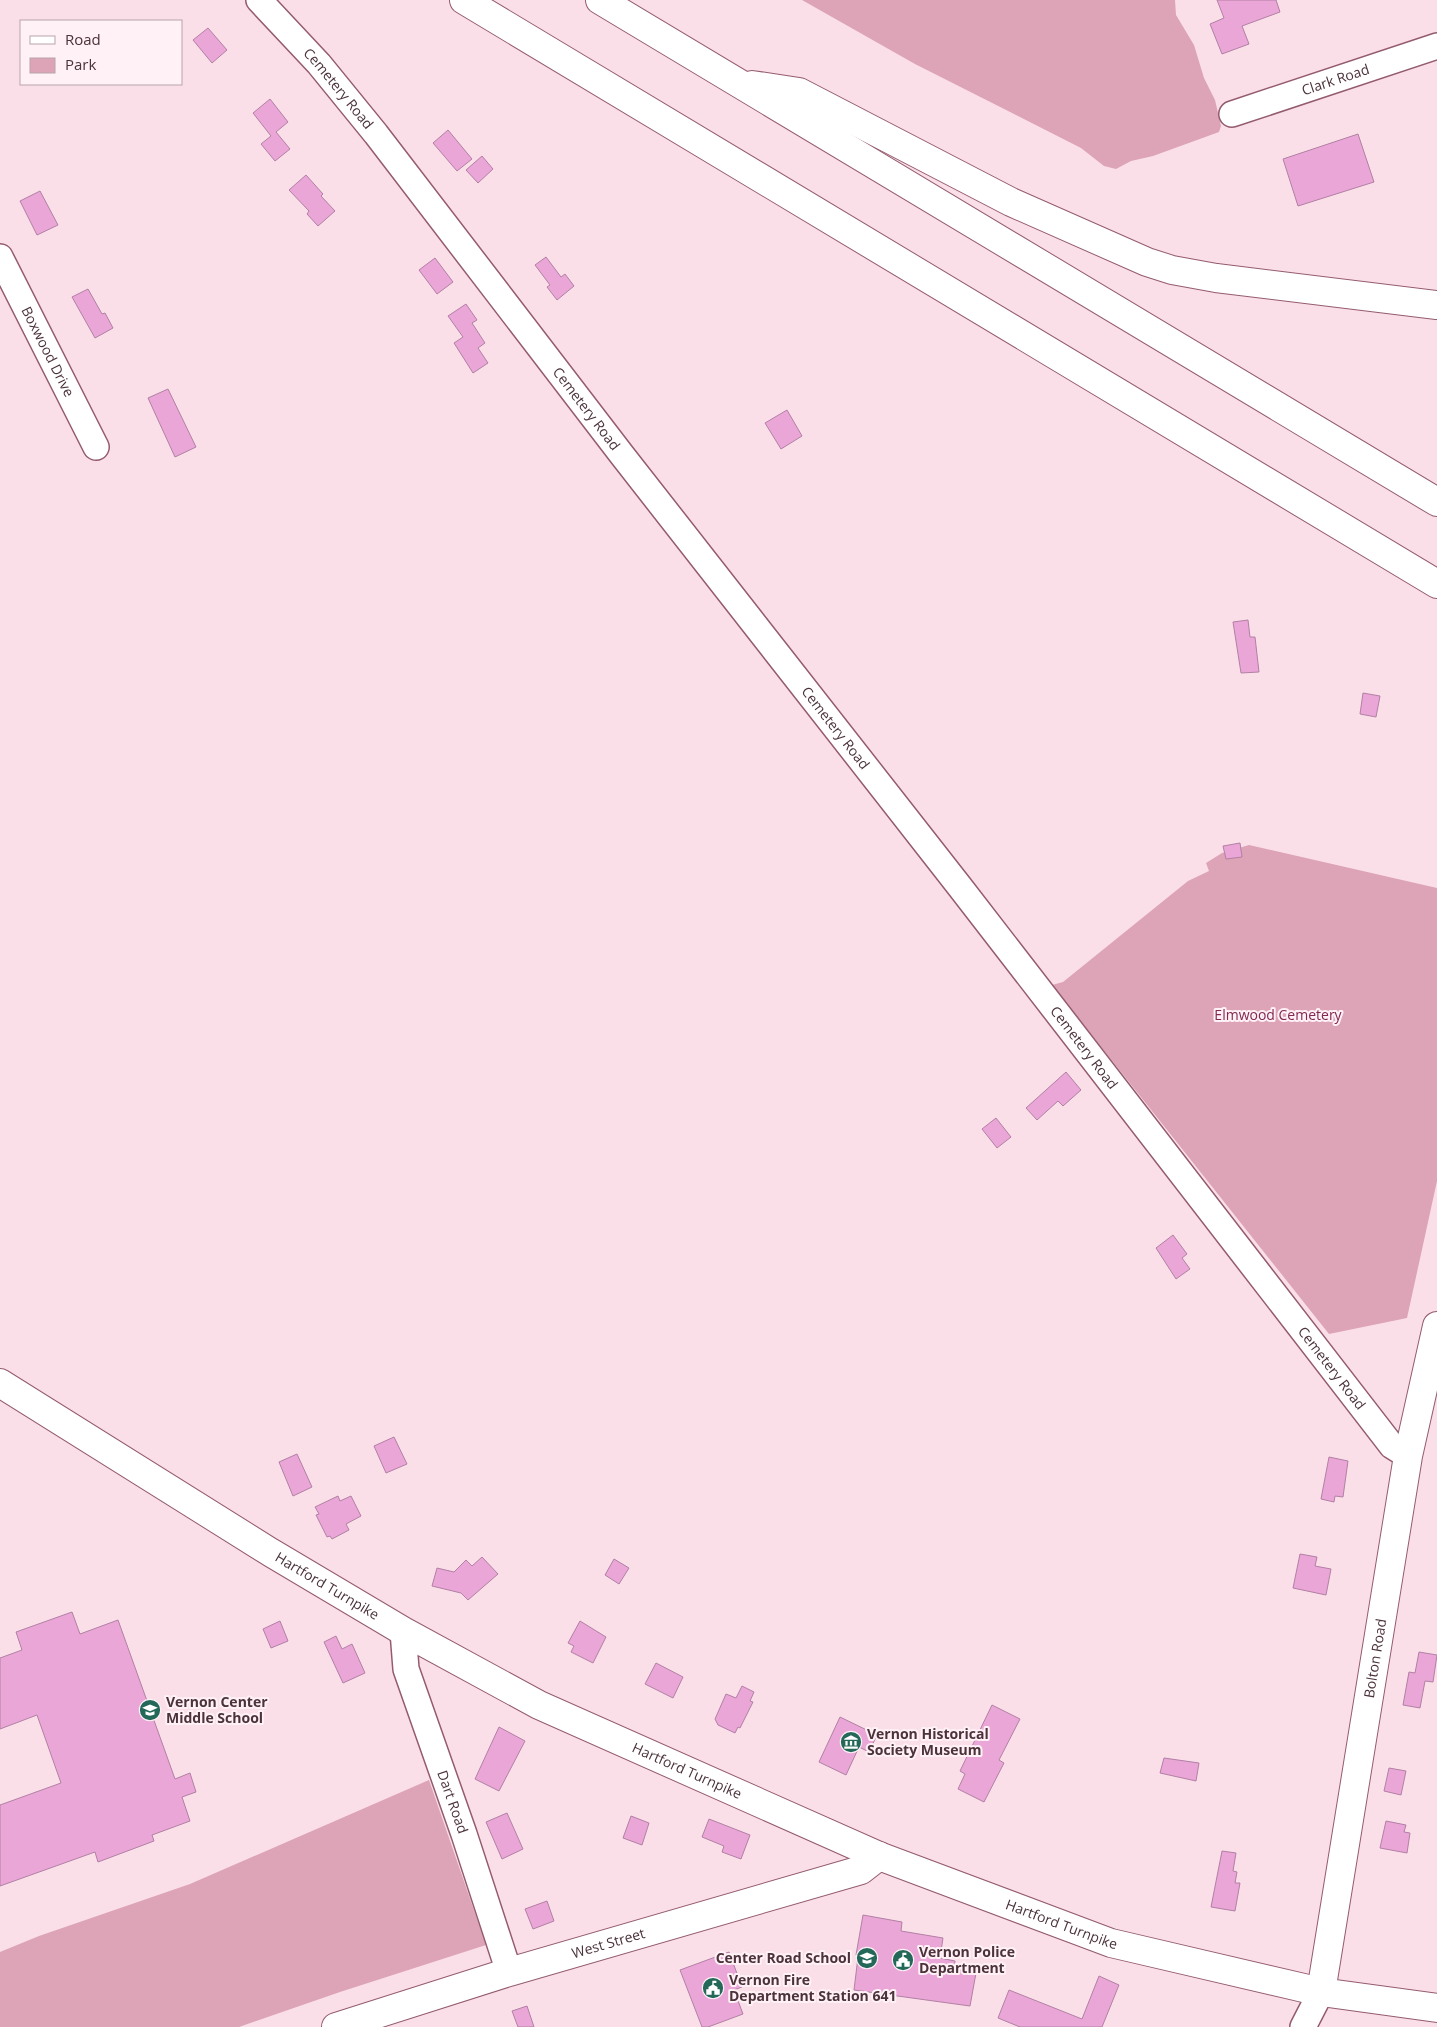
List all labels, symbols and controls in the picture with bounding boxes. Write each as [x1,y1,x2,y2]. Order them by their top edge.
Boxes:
legend [20,20,182,85]
text: Road [65,29,101,49]
street label: Cemetery Road [300,43,378,133]
text: Park [65,54,96,74]
street label: Clark Road [1299,59,1372,99]
street label: Boxwood Drive [17,303,79,400]
street label: Cemetery Road [549,363,625,454]
street label: Cemetery Road [798,682,874,773]
street label: Cemetery Road [1046,1002,1123,1093]
park label: Elmwood Cemetery [1214,1005,1343,1024]
street label: Cemetery Road [1294,1322,1370,1413]
street label: Hartford Turnpike [272,1547,383,1624]
street label: Bolton Road [1359,1617,1390,1699]
place label: Vernon Center Middle School [166,1692,268,1727]
school or university icon: Vernon Center Middle School [138,1698,162,1722]
place label: Vernon Historical Society Museum [867,1724,989,1759]
museum icon: Vernon Historical Society Museum [839,1730,863,1754]
street label: Hartford Turnpike [629,1738,745,1803]
street label: Dart Road [433,1768,473,1836]
street label: Hartford Turnpike [1003,1894,1119,1953]
street label: West Street [569,1923,647,1962]
place label: Vernon Police Department [919,1942,1015,1977]
school or university icon: Center Road School [855,1946,879,1970]
place label: Center Road School [716,1948,851,1967]
public building icon: Vernon Police Department [891,1948,915,1972]
place label: Vernon Fire Department Station 641 [729,1970,896,2005]
public building icon: Vernon Fire Department Station 641 [701,1976,725,2000]

